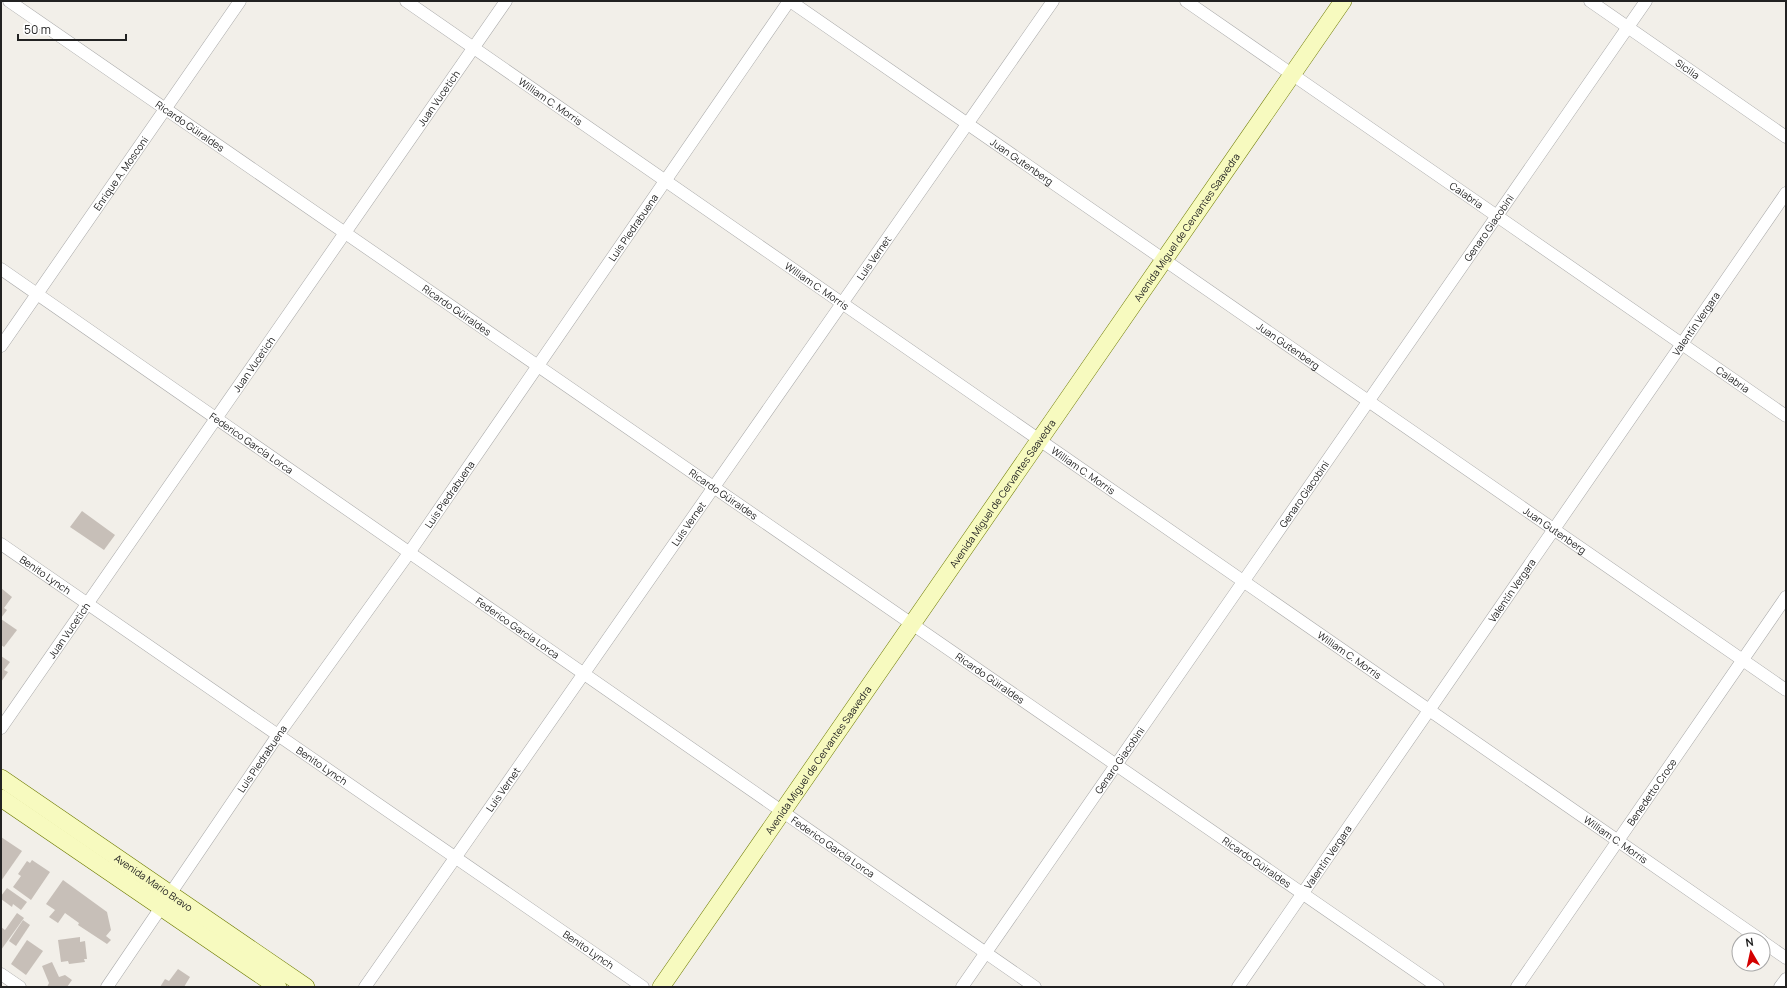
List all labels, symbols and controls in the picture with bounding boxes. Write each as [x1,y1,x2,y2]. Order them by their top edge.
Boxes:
scale bar [18,16,126,42]
text: 50 m [24,21,51,38]
street label: Sicilia [1673,56,1703,82]
street label: Juan Vucetich [414,67,463,129]
street label: William C. Morris [516,74,585,128]
street label: Ricardo Güiraldes [153,97,227,155]
street label: Enrique A. Mosconi [90,133,151,213]
street label: Juan Gutenberg [988,135,1056,188]
street label: Avenida Miguel de Cervantes Saavedra [1130,150,1243,304]
street label: Calabria [1447,178,1486,212]
street label: Luis Piedrabuena [605,191,661,264]
street label: Genaro Giacobini [1461,192,1517,264]
street label: Luis Vernet [853,233,894,283]
street label: William C. Morris [782,259,852,313]
street label: Ricardo Güiraldes [420,281,494,339]
street label: Valentín Vergara [1669,289,1723,358]
street label: Juan Gutenberg [1254,319,1323,373]
street label: Juan Vucetich [229,333,278,395]
street label: Calabria [1713,363,1753,396]
street label: Federico García Lorca [207,409,296,477]
street label: Avenida Miguel de Cervantes Saavedra [946,417,1059,571]
street label: William C. Morris [1048,443,1118,497]
street label: Luis Piedrabuena [421,458,478,531]
street label: Genaro Giacobini [1276,458,1332,530]
street label: Ricardo Güiraldes [686,465,761,523]
street label: Luis Vernet [668,499,709,549]
street label: Juan Gutenberg [1521,503,1589,557]
street label: Benito Lynch [17,552,74,597]
street label: Valentín Vergara [1485,556,1539,625]
street label: Federico García Lorca [473,594,562,662]
street label: Juan Vucetich [45,600,93,661]
street label: William C. Morris [1315,628,1384,682]
street label: Ricardo Güiraldes [953,649,1027,707]
street label: Avenida Miguel de Cervantes Saavedra [762,683,874,837]
street label: Luis Piedrabuena [234,722,290,795]
street label: Genaro Giacobini [1091,724,1147,796]
street label: Benito Lynch [294,743,350,788]
street label: Benedetto Croce [1623,755,1680,828]
street label: Luis Vernet [482,764,523,814]
street label: William C. Morris [1581,812,1651,867]
street label: Federico García Lorca [788,813,878,881]
street label: Valentín Vergara [1301,822,1355,892]
street label: Ricardo Güiraldes [1220,833,1294,891]
street label: Avenida Mario Bravo [112,851,196,914]
street label: Benito Lynch [560,927,617,972]
north arrow [1731,932,1771,972]
text: N [1744,934,1755,950]

